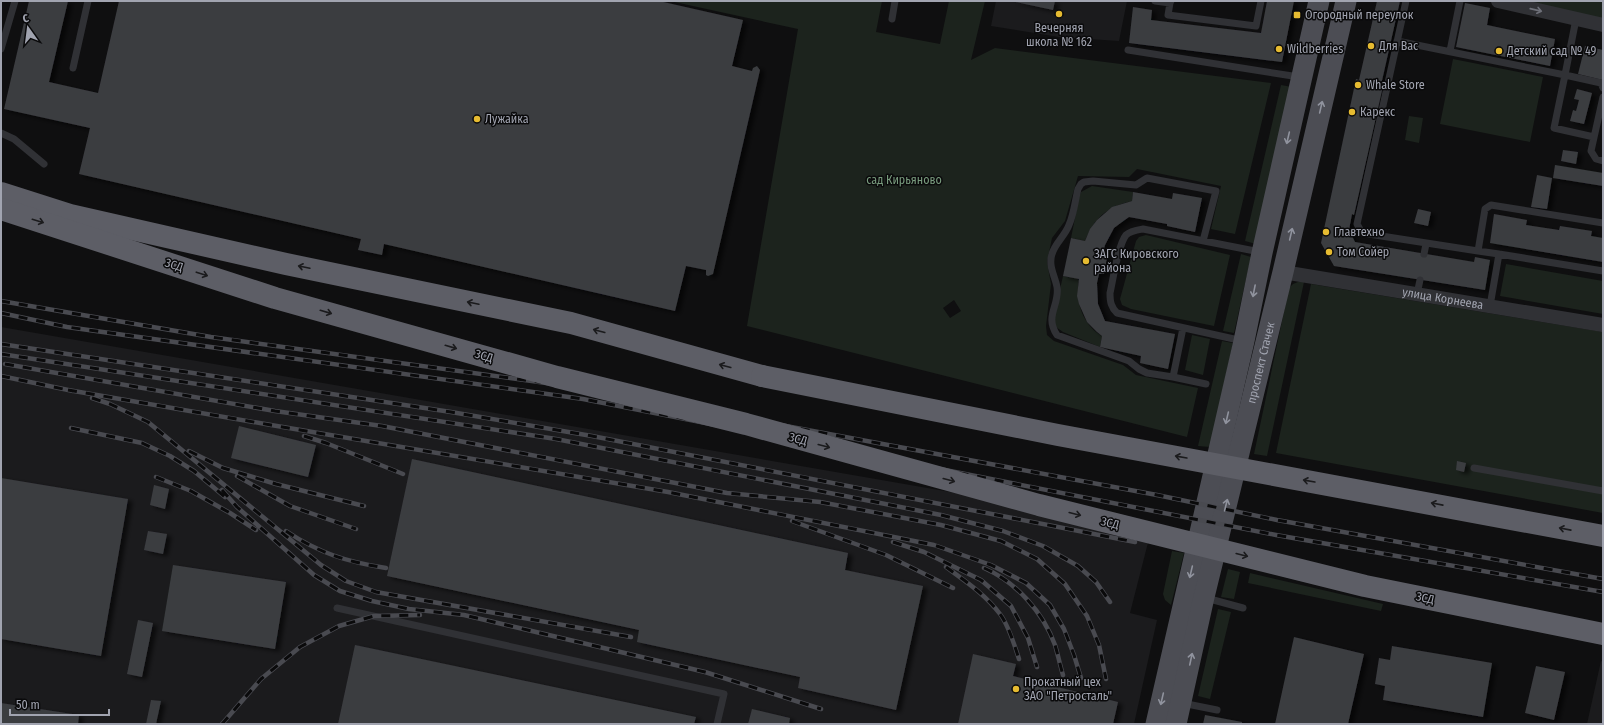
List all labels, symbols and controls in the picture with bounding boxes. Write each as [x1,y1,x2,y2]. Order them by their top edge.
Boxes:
one-way arrow [1529,6,1542,14]
north arrow [8,8,48,48]
place label: Огородный переулок [1305,8,1414,22]
marker: Вечерняя школа № 162 [1054,9,1064,19]
marker: Огородный переулок [1292,10,1302,20]
text: С [21,12,30,26]
place label: Вечерняя школа № 162 [1026,21,1092,49]
place label: Для Вас [1378,39,1418,53]
marker: Для Вас [1366,41,1376,51]
place label: Wildberries [1287,42,1343,56]
marker: Wildberries [1274,44,1284,54]
place label: Детский сад № 49 [1506,44,1597,58]
marker: Детский сад № 49 [1494,46,1504,56]
place label: Whale Store [1366,78,1425,92]
marker: Whale Store [1353,80,1363,90]
one-way arrow [1318,101,1325,114]
place label: Карекс [1360,105,1395,119]
marker: Карекс [1347,107,1357,117]
place label: Лужайка [485,112,529,126]
marker: Лужайка [472,114,482,124]
one-way arrow [1283,131,1291,144]
park label: сад Кирьяново [866,173,942,187]
one-way arrow [32,218,45,225]
place label: Главтехно [1334,225,1385,239]
marker: Главтехно [1321,227,1331,237]
one-way arrow [1288,228,1296,241]
place label: Том Сойер [1337,245,1389,259]
place label: ЗАГС Кировского района [1094,247,1179,275]
marker: Том Сойер [1324,247,1334,257]
street label: ЗСД [163,255,185,275]
marker: ЗАГС Кировского района [1081,256,1091,266]
one-way arrow [298,263,311,271]
one-way arrow [195,271,208,278]
one-way arrow [1250,284,1258,297]
street label: улица Корнеева [1401,285,1485,312]
one-way arrow [466,298,479,306]
one-way arrow [319,309,332,316]
street label: проспект Стачек [1244,320,1278,405]
one-way arrow [593,327,606,335]
one-way arrow [445,344,458,351]
street label: ЗСД [473,347,495,365]
one-way arrow [718,362,731,369]
one-way arrow [1222,411,1230,424]
street label: ЗСД [787,430,809,448]
one-way arrow [817,443,830,450]
one-way arrow [1175,453,1188,461]
one-way arrow [1303,476,1316,484]
one-way arrow [942,477,955,485]
one-way arrow [1223,498,1231,511]
one-way arrow [1431,500,1444,508]
one-way arrow [1068,511,1081,519]
street label: ЗСД [1099,514,1121,532]
one-way arrow [1559,524,1572,532]
one-way arrow [1235,552,1248,560]
one-way arrow [1187,565,1195,578]
street label: ЗСД [1415,589,1436,607]
one-way arrow [1187,652,1195,665]
place label: Прокатный цех ЗАО "Петросталь" [1024,675,1112,703]
marker: Прокатный цех ЗАО "Петросталь" [1011,684,1021,694]
scale bar [10,691,109,717]
one-way arrow [1158,692,1166,705]
text: 50 m [16,698,40,712]

